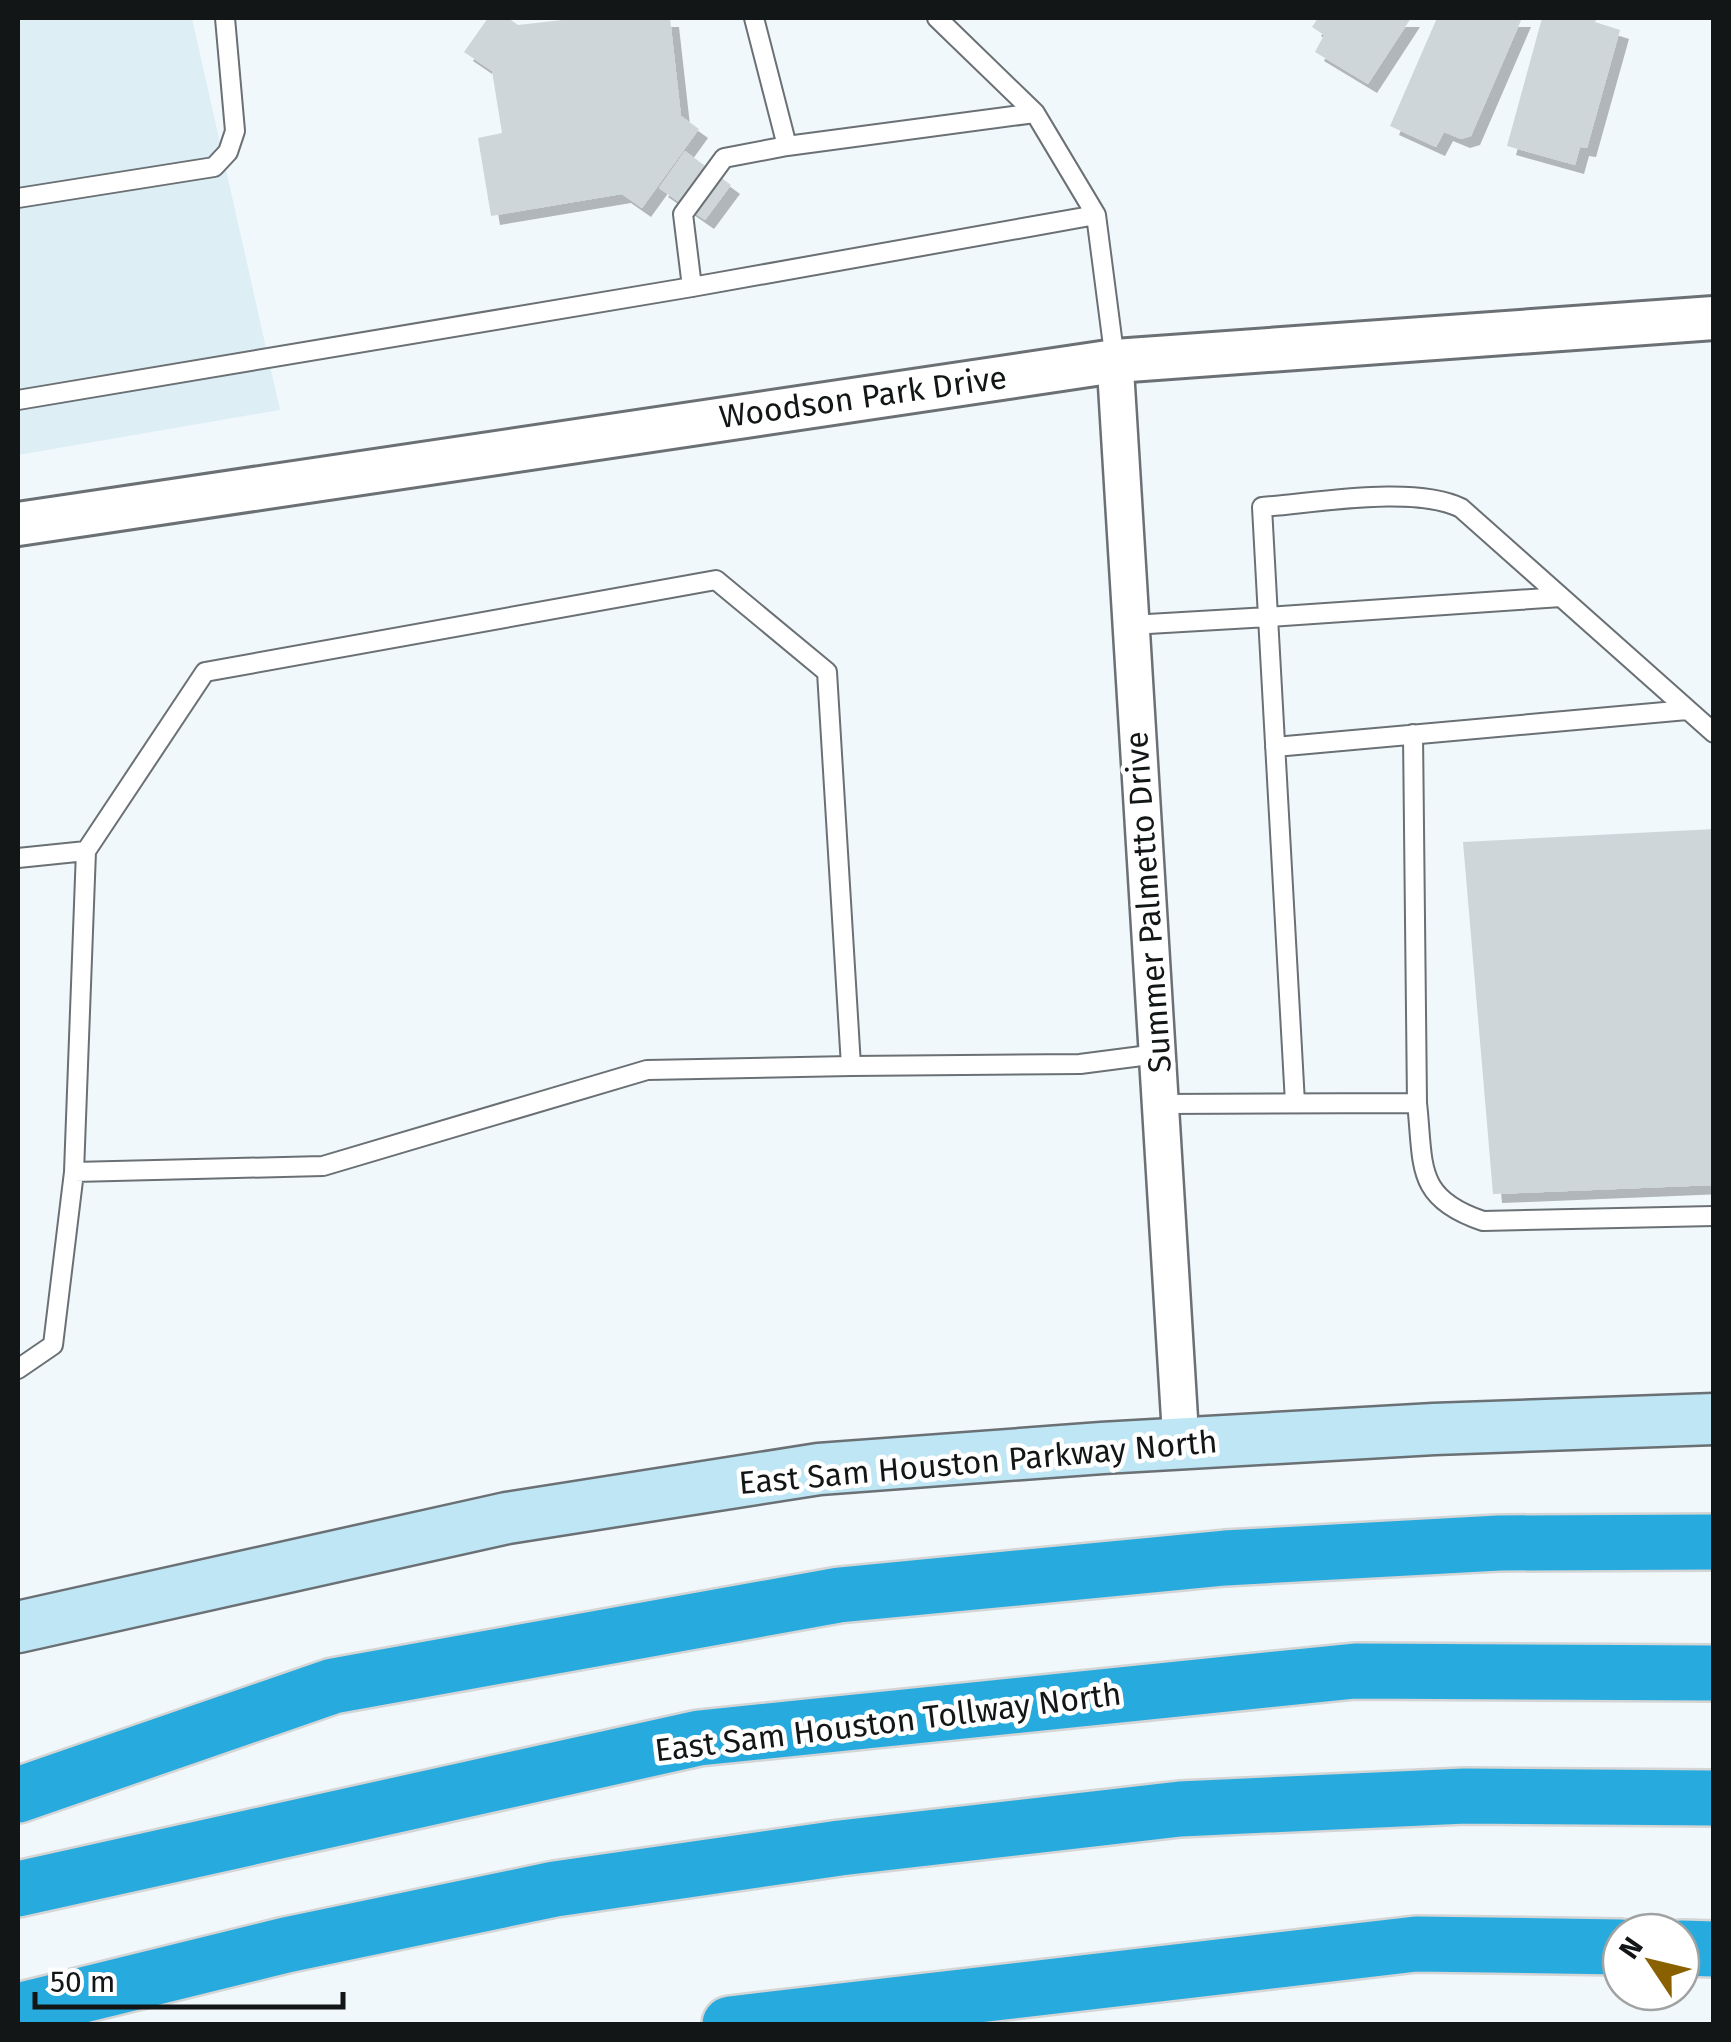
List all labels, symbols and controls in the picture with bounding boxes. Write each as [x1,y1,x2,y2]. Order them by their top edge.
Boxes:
street label: Woodson Park Drive [717,358,1009,436]
street label: Summer Palmetto Drive [1117,730,1179,1074]
street label: East Sam Houston Parkway North [737,1422,1219,1502]
street label: East Sam Houston Tollway North [653,1675,1123,1769]
north arrow [1601,1912,1701,2012]
text: N [1612,1931,1650,1965]
scale bar [35,1947,342,2009]
text: 50 m [50,1964,115,2000]

